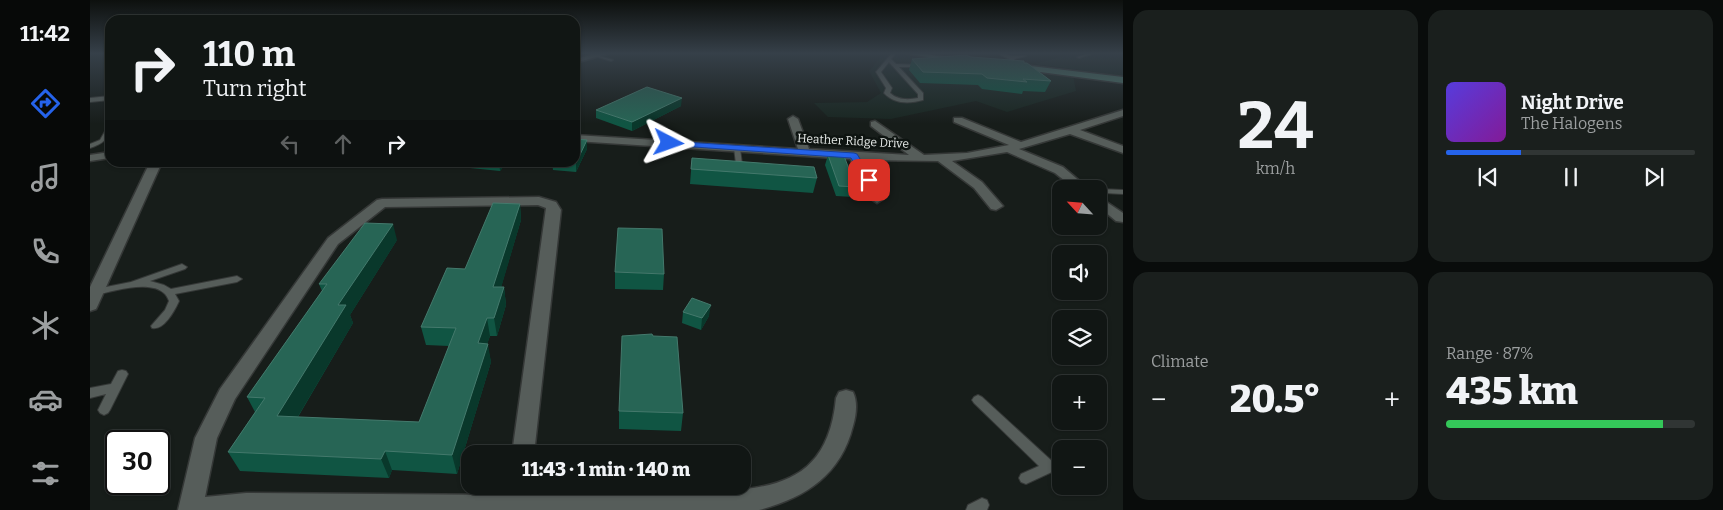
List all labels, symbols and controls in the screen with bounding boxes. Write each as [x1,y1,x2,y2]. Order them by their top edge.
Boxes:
text: 11:42 [20,20,70,47]
text: 110 m [203,33,295,75]
icon: right [120,35,185,100]
text: Turn right [203,75,306,102]
icon: directions [28,86,63,121]
text: 24 [1237,87,1314,165]
text: Night Drive [1521,91,1624,114]
text: The Halogens [1521,114,1622,133]
position arrow [642,116,694,168]
icon: left [276,130,304,158]
icon: ahead [329,130,357,158]
icon: right [382,130,410,158]
street label: Heather Ridge Drive [797,131,909,151]
pin [848,159,890,201]
text: km/h [1256,159,1295,178]
icon: music [28,160,63,195]
icon: previous [1474,163,1502,191]
icon: pause [1557,163,1585,191]
icon: next [1640,163,1668,191]
icon: arrive [855,166,883,194]
north arrow [1052,180,1108,235]
map controls [1052,180,1107,495]
icon: phone [28,234,63,269]
button: sound [1052,245,1107,300]
icon: climate [28,308,63,343]
button: layers [1052,310,1107,365]
text: Range · 87% [1446,344,1534,363]
text: Climate [1151,352,1209,371]
text: 435 km [1446,368,1578,414]
button: + [1052,375,1107,430]
text: 20.5° [1230,376,1321,422]
icon: car [28,382,63,417]
text: − [1151,383,1166,416]
text: + [1384,383,1400,416]
speed limit sign: 30 [105,430,170,495]
button: − [1052,440,1107,495]
icon: filters [28,456,63,491]
text: 11:43 · 1 min · 140 m [522,458,690,481]

